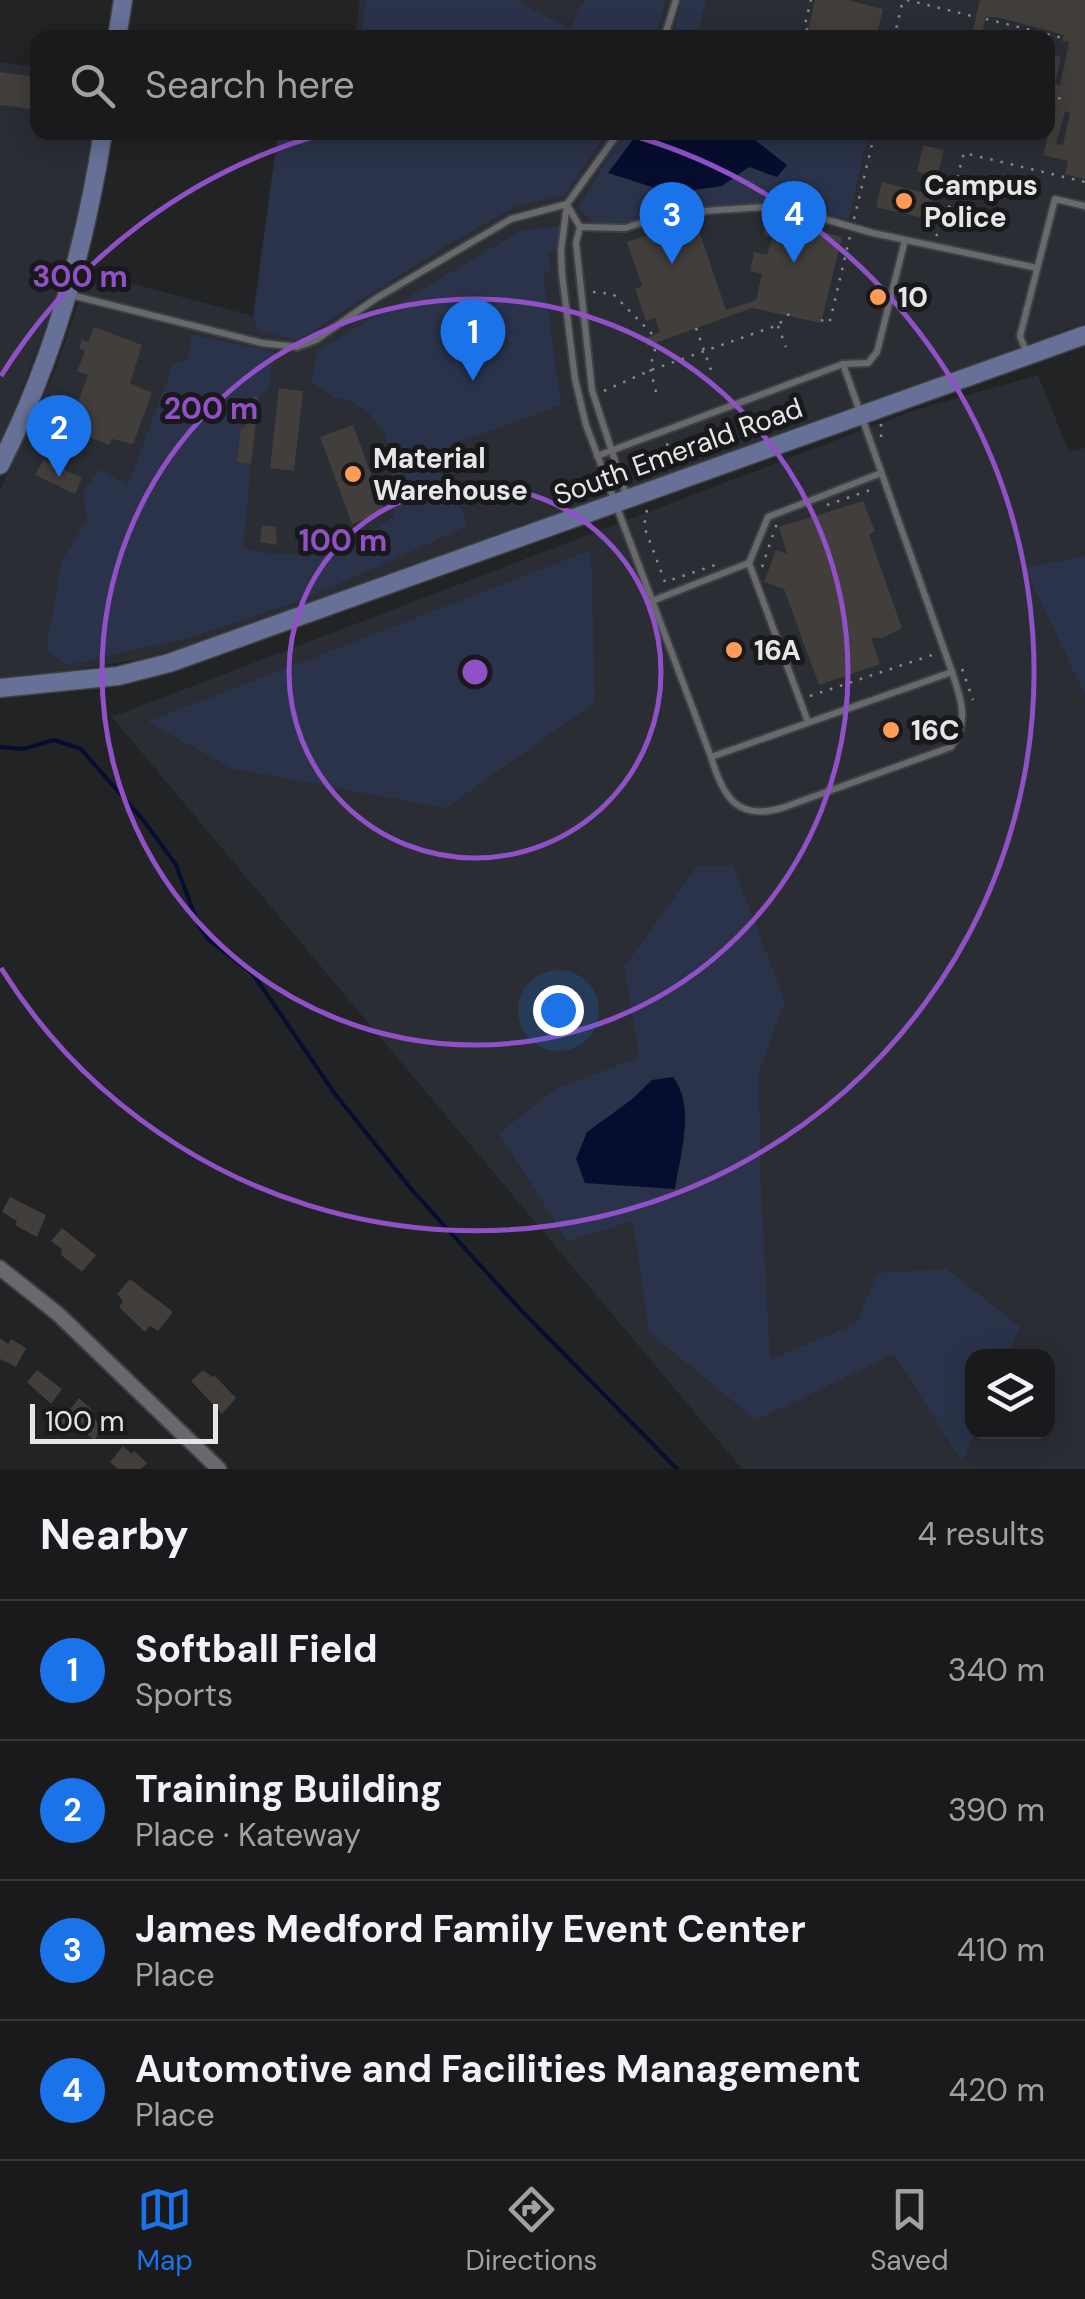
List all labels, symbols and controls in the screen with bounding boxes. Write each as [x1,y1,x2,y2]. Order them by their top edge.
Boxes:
search box [30,30,1055,140]
icon: search [65,58,120,113]
text: Search here [145,60,355,110]
place label: Campus Police [924,167,1038,236]
pin: 4 [762,180,826,263]
pin: 3 [640,182,704,264]
marker: Campus Police [893,190,915,212]
text: 300 m [32,257,128,296]
place label: 10 [898,279,928,316]
marker: 10 [867,286,889,308]
pin: 1 [440,298,506,381]
text: 200 m [164,389,258,428]
street label: South Emerald Road [549,389,808,514]
pin: 2 [27,394,92,477]
place label: Material Warehouse [373,440,528,509]
marker: Material Warehouse [342,463,364,485]
text: 100 m [299,521,387,560]
place label: 16A [754,632,801,669]
marker: 16A [723,639,745,661]
centre of rings [457,654,493,690]
place label: 16C [911,712,960,749]
marker: 16C [880,719,902,741]
your location [533,985,584,1036]
map controls [965,1349,1055,1439]
button: layers [965,1349,1055,1439]
scale bar [30,1399,218,1444]
text: 100 m [45,1403,124,1440]
text: Nearby [40,1507,189,1562]
text: 4 results [918,1513,1045,1555]
text: Softball Field [135,1624,378,1674]
text: 1 [67,1649,78,1691]
text: 340 m [948,1649,1045,1691]
text: Sports [135,1674,233,1716]
text: Training Building [135,1764,443,1814]
text: 2 [63,1789,82,1831]
text: 390 m [948,1789,1045,1831]
text: Place · Kateway [135,1814,361,1856]
text: James Medford Family Event Center [135,1904,806,1954]
text: 3 [63,1929,82,1971]
text: 410 m [957,1929,1045,1971]
text: Place [135,1954,215,1996]
text: Automotive and Facilities Management [135,2044,861,2094]
text: 4 [62,2069,83,2111]
text: 420 m [949,2069,1045,2111]
text: Place [135,2094,215,2136]
tab: Map [136,2182,193,2279]
tab: Directions [466,2182,597,2279]
tab: Saved [870,2182,949,2279]

